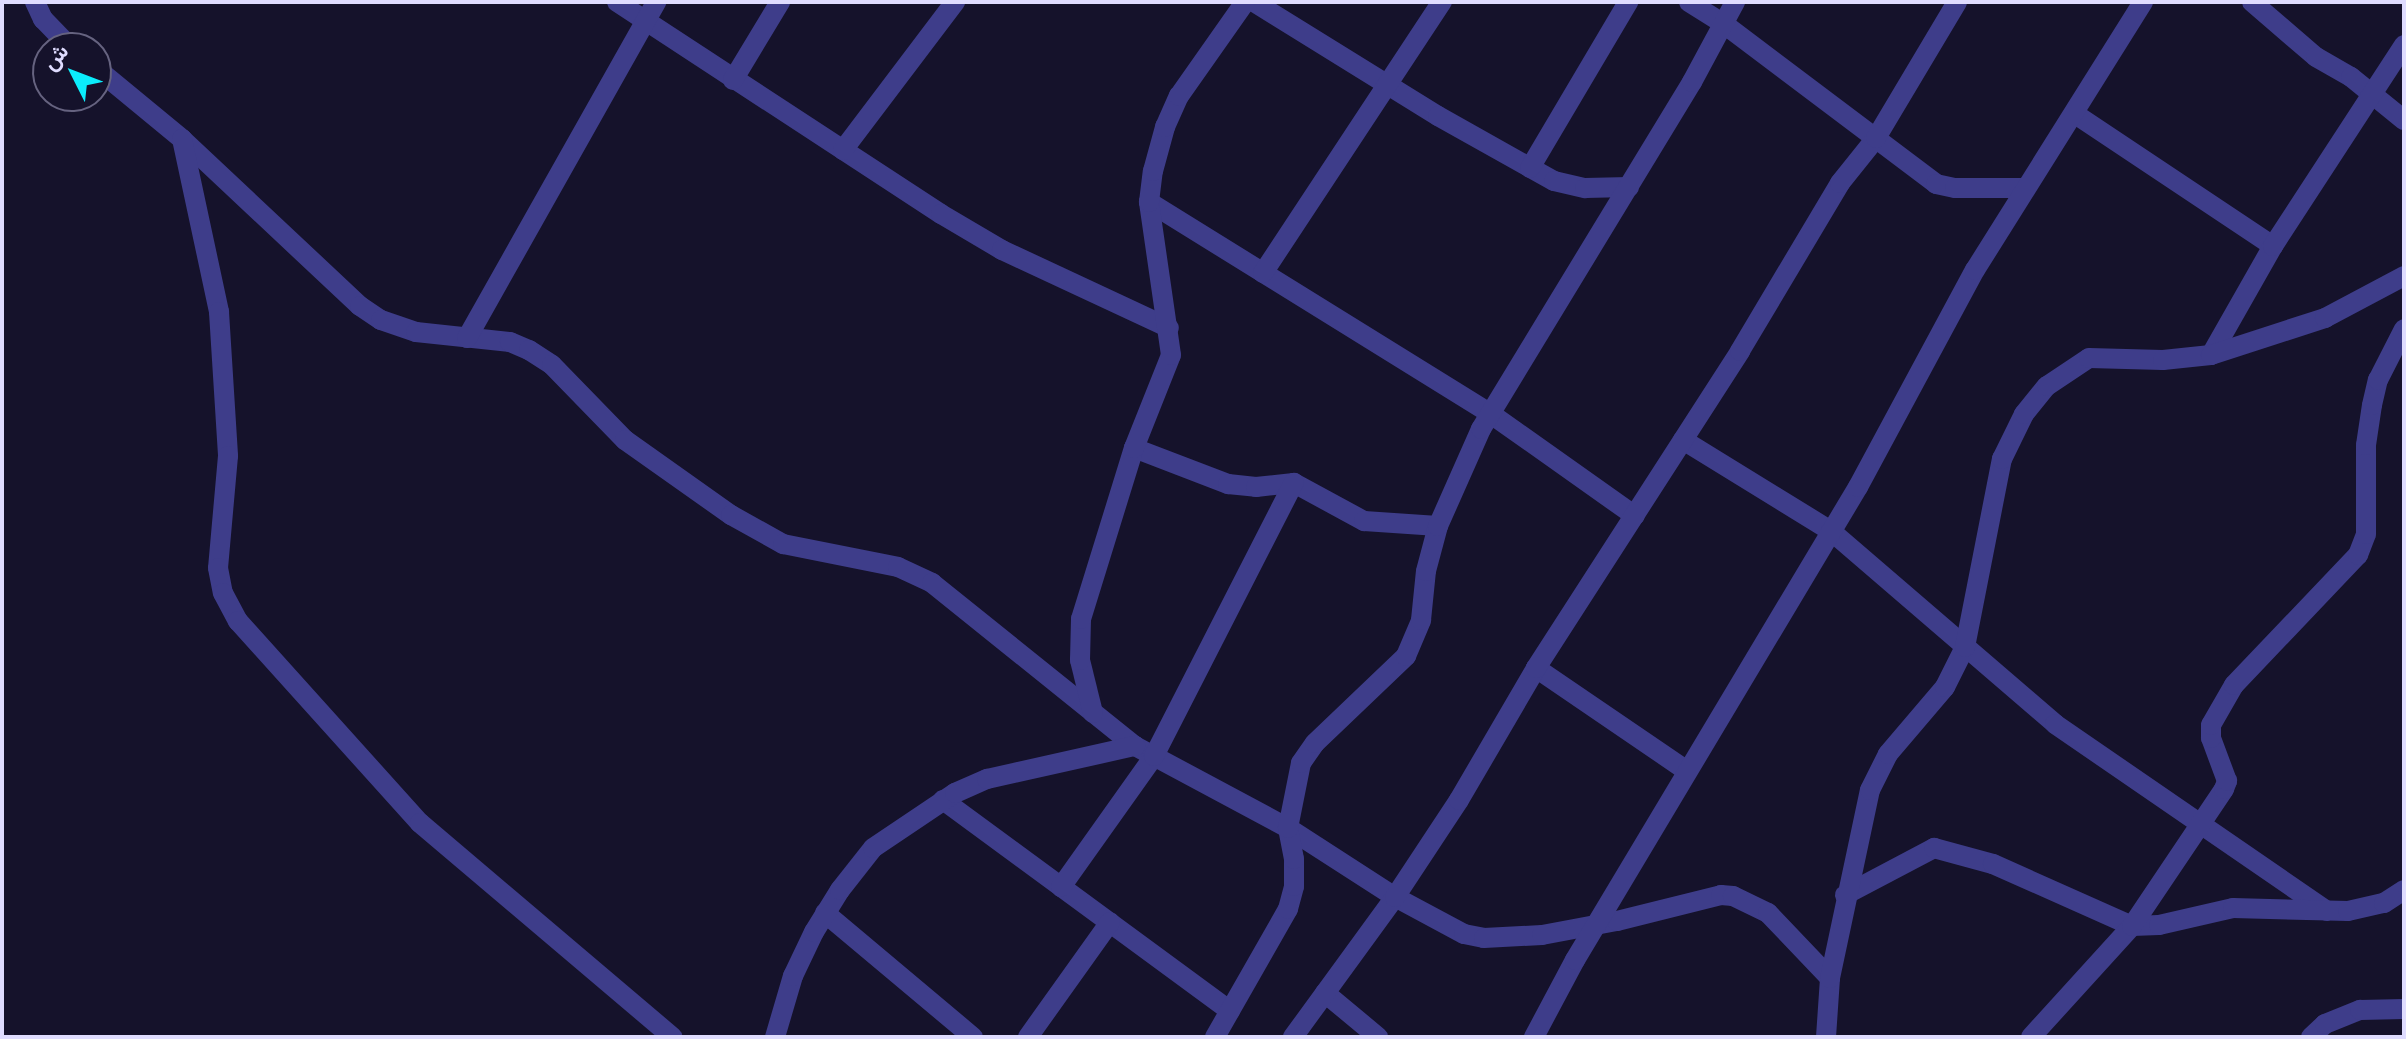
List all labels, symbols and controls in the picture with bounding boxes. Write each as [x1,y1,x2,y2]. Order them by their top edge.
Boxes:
north arrow [32,32,112,112]
text: ش [37,39,73,75]

